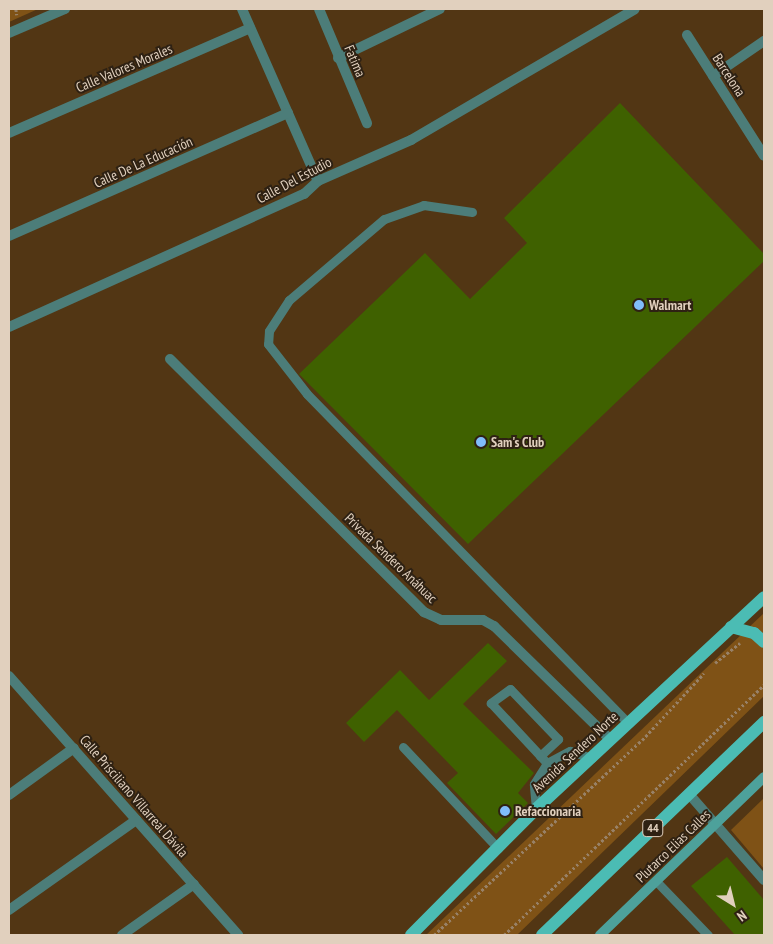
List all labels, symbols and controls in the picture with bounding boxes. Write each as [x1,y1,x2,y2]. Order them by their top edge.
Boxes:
street label: Calle Valores Morales [73,40,175,96]
street label: Fatima [341,43,369,79]
street label: Barcelona [709,50,749,100]
street label: Calle De La Educación [91,133,195,191]
street label: Calle Del Estudio [254,153,334,207]
place label: Walmart [649,297,691,313]
marker: Walmart [633,299,645,311]
place label: Sam's Club [491,434,544,450]
marker: Sam's Club [475,436,487,448]
street label: Privada Sendero Anáhuac [341,509,441,607]
street label: Avenida Sendero Norte [529,708,621,796]
street label: Calle Prisciliano Villarreal Dávila [76,731,192,861]
place label: Refaccionaria [515,803,581,819]
marker: Refaccionaria [499,805,511,817]
street label: Plutarco Elias Calles [632,806,714,886]
road number: 44 [642,818,664,838]
north arrow [708,879,758,929]
text: N [733,907,750,926]

